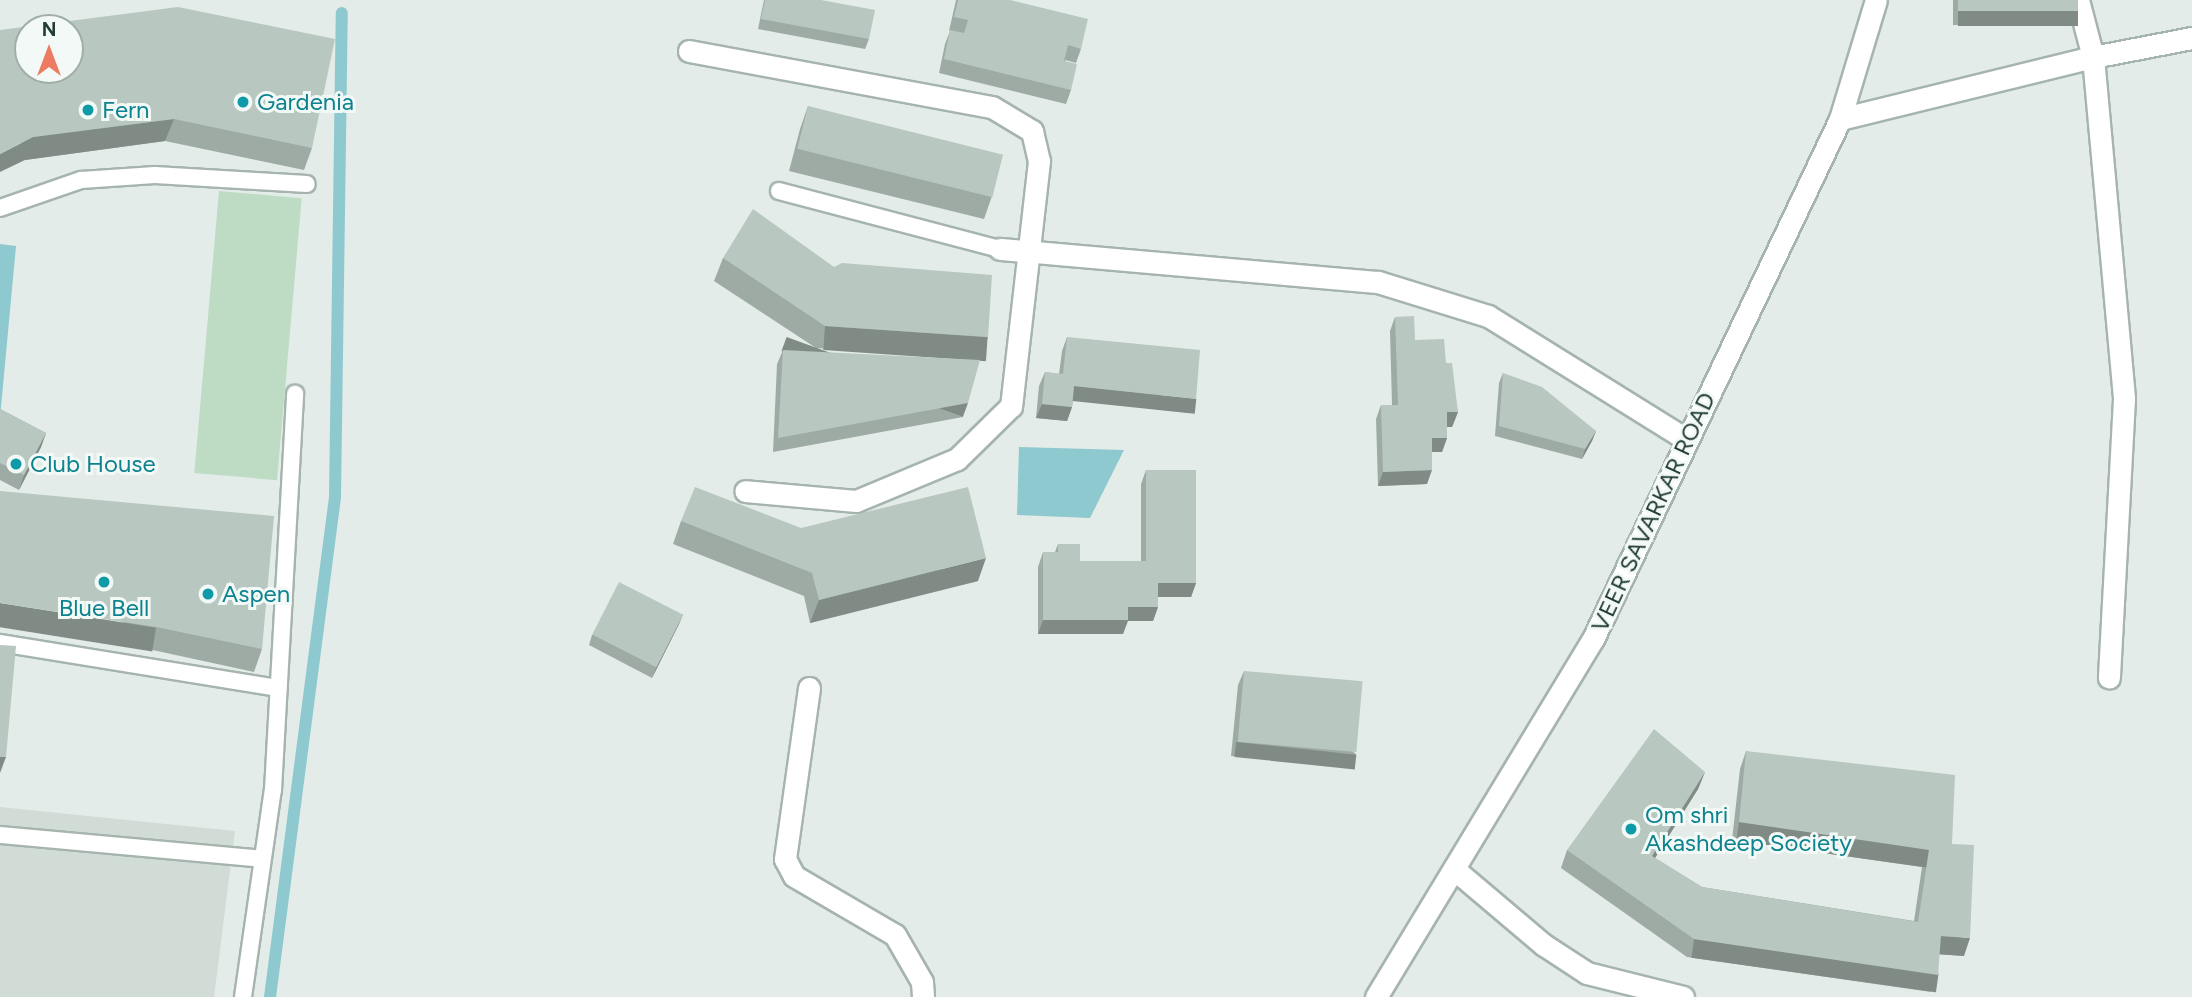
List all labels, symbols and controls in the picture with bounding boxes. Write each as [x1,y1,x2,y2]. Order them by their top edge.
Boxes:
north arrow [14,14,84,84]
text: N [42,18,56,41]
place label: Gardenia [257,88,354,116]
marker: Gardenia [235,94,251,110]
place label: Fern [102,96,149,124]
marker: Fern [80,102,96,118]
street label: VEER SAVARKAR ROAD [1585,388,1721,636]
place label: Club House [30,450,156,478]
marker: Club House [8,456,24,472]
marker: Blue Bell [96,574,112,590]
place label: Aspen [222,580,290,608]
marker: Aspen [200,586,216,602]
place label: Blue Bell [59,594,149,622]
place label: Om shri Akashdeep Society [1645,801,1852,857]
marker: Om shri Akashdeep Society [1623,821,1639,837]

